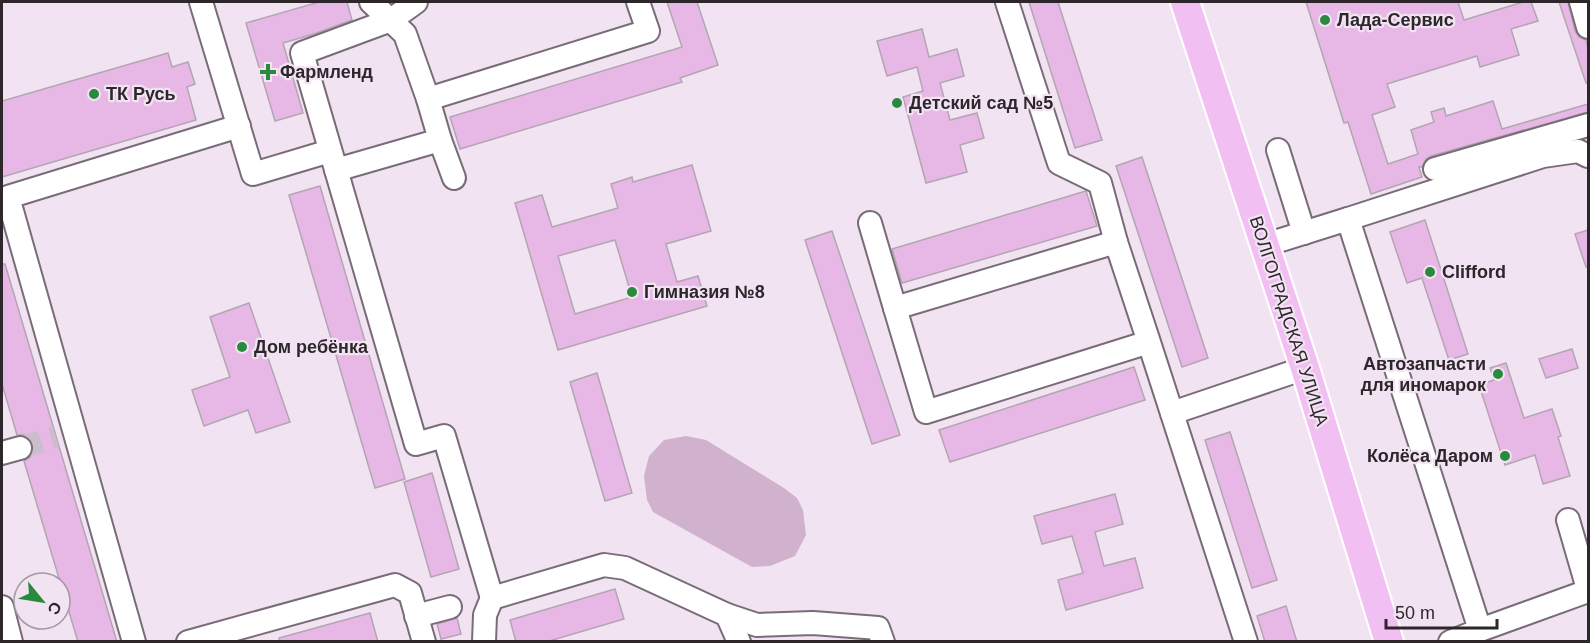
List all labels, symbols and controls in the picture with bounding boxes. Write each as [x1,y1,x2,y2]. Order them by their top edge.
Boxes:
place label: Лада-Сервис [1337,10,1454,30]
marker: Лада-Сервис [1318,13,1332,27]
place label: Фармленд [280,62,374,82]
marker: Фармленд [261,65,275,79]
place label: ТК Русь [106,84,176,104]
marker: ТК Русь [87,87,101,101]
place label: Детский сад №5 [909,93,1053,113]
marker: Детский сад №5 [890,96,904,110]
street label: ВОЛГОГРАДСКАЯ УЛИЦА [1246,214,1332,428]
place label: Clifford [1442,262,1506,282]
marker: Clifford [1423,265,1437,279]
place label: Гимназия №8 [644,282,765,302]
marker: Гимназия №8 [625,285,639,299]
place label: Дом ребёнка [254,337,369,357]
marker: Дом ребёнка [235,340,249,354]
place label: Автозапчасти для иномарок [1361,354,1487,395]
marker: Автозапчасти для иномарок [1491,367,1505,381]
place label: Колёса Даром [1367,446,1493,466]
marker: Колёса Даром [1498,449,1512,463]
north arrow [12,571,72,631]
scale bar [1386,592,1497,630]
text: С [44,599,65,618]
text: 50 m [1395,603,1435,623]

